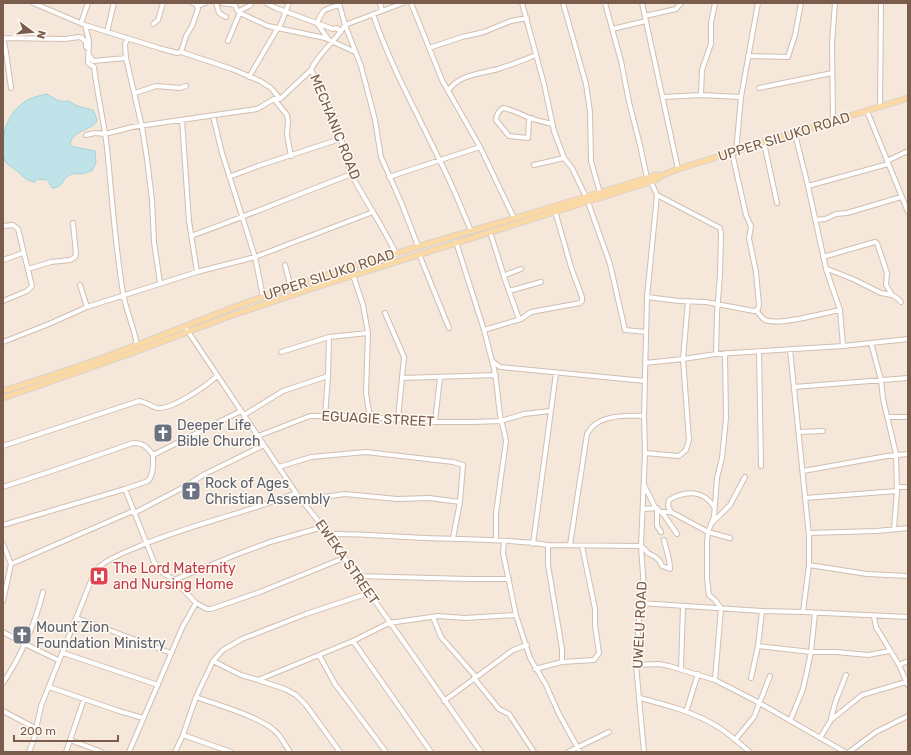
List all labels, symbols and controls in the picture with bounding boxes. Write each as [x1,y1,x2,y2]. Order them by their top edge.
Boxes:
north arrow [12,12,52,52]
text: N [34,29,48,40]
street label: MECHANIC ROAD [306,72,364,182]
street label: UPPER SILUKO ROAD [716,109,852,165]
street label: UPPER SILUKO ROAD [261,246,397,304]
street label: EGUAGIE STREET [321,408,435,430]
place label: Deeper Life Bible Church [177,417,260,450]
church icon: Deeper Life Bible Church [152,422,174,444]
place label: Rock of Ages Christian Assembly [205,475,330,508]
church icon: Rock of Ages Christian Assembly [180,480,202,502]
street label: EWEKA STREET [311,516,383,608]
place label: The Lord Maternity and Nursing Home [113,560,236,593]
hospital icon: The Lord Maternity and Nursing Home [88,565,110,587]
street label: UWELU ROAD [629,581,651,669]
place label: Mount Zion Foundation Ministry [36,619,166,652]
church icon: Mount Zion Foundation Ministry [11,624,33,646]
scale bar [14,717,118,743]
text: 200 m [20,724,56,738]

